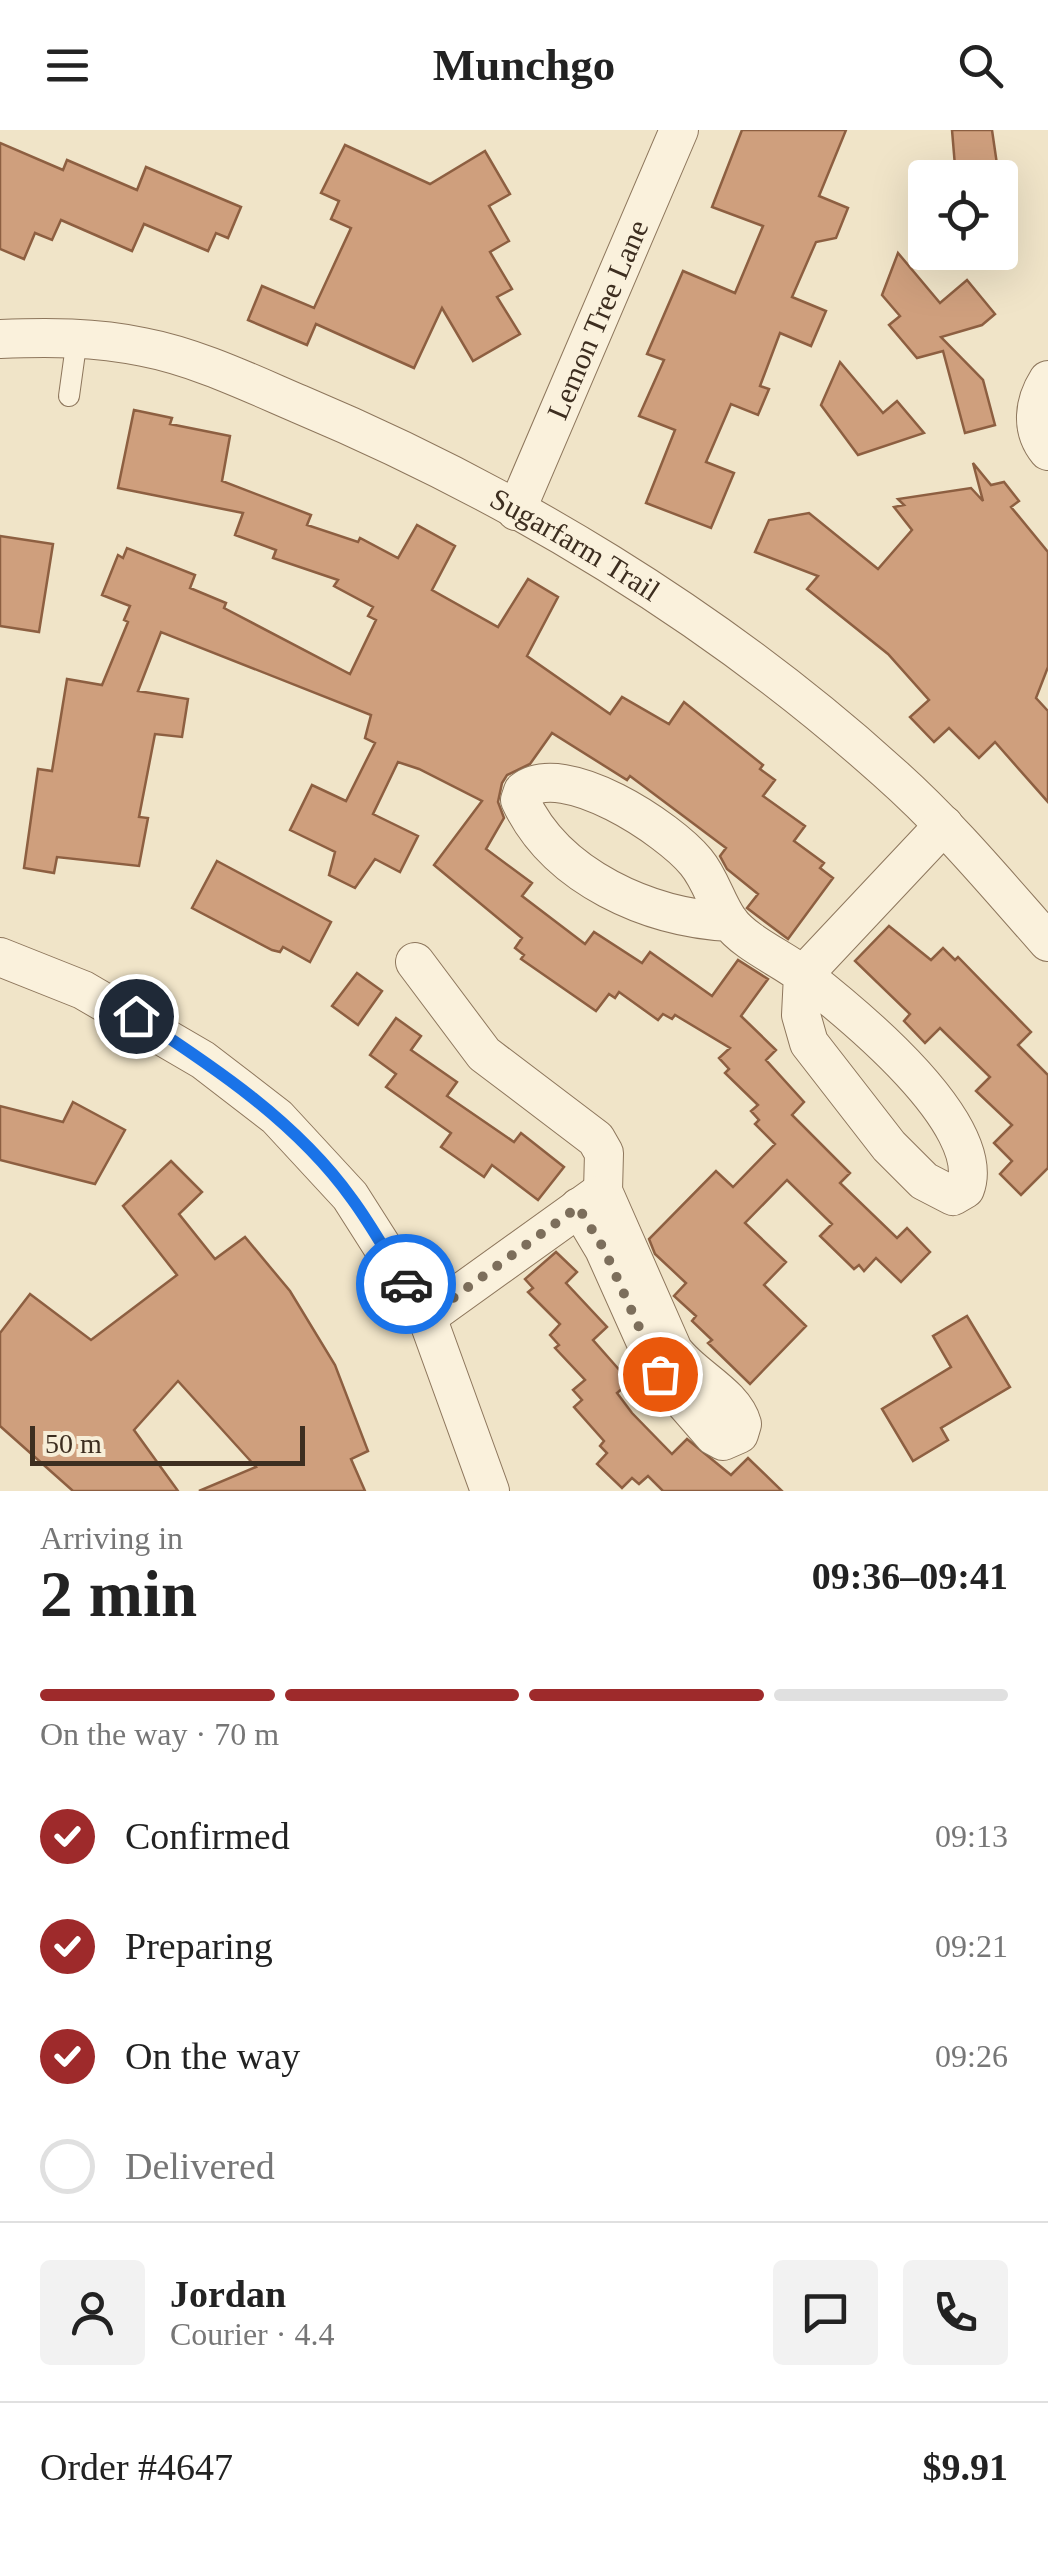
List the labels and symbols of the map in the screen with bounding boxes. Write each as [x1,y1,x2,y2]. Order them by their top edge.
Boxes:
street label: Lemon Tree Lane [540,215,654,424]
street label: Sugarfarm Trail [485,481,666,607]
pin [94,974,179,1059]
courier [356,1234,456,1334]
pin [618,1332,703,1417]
scale bar [30,1421,305,1466]

